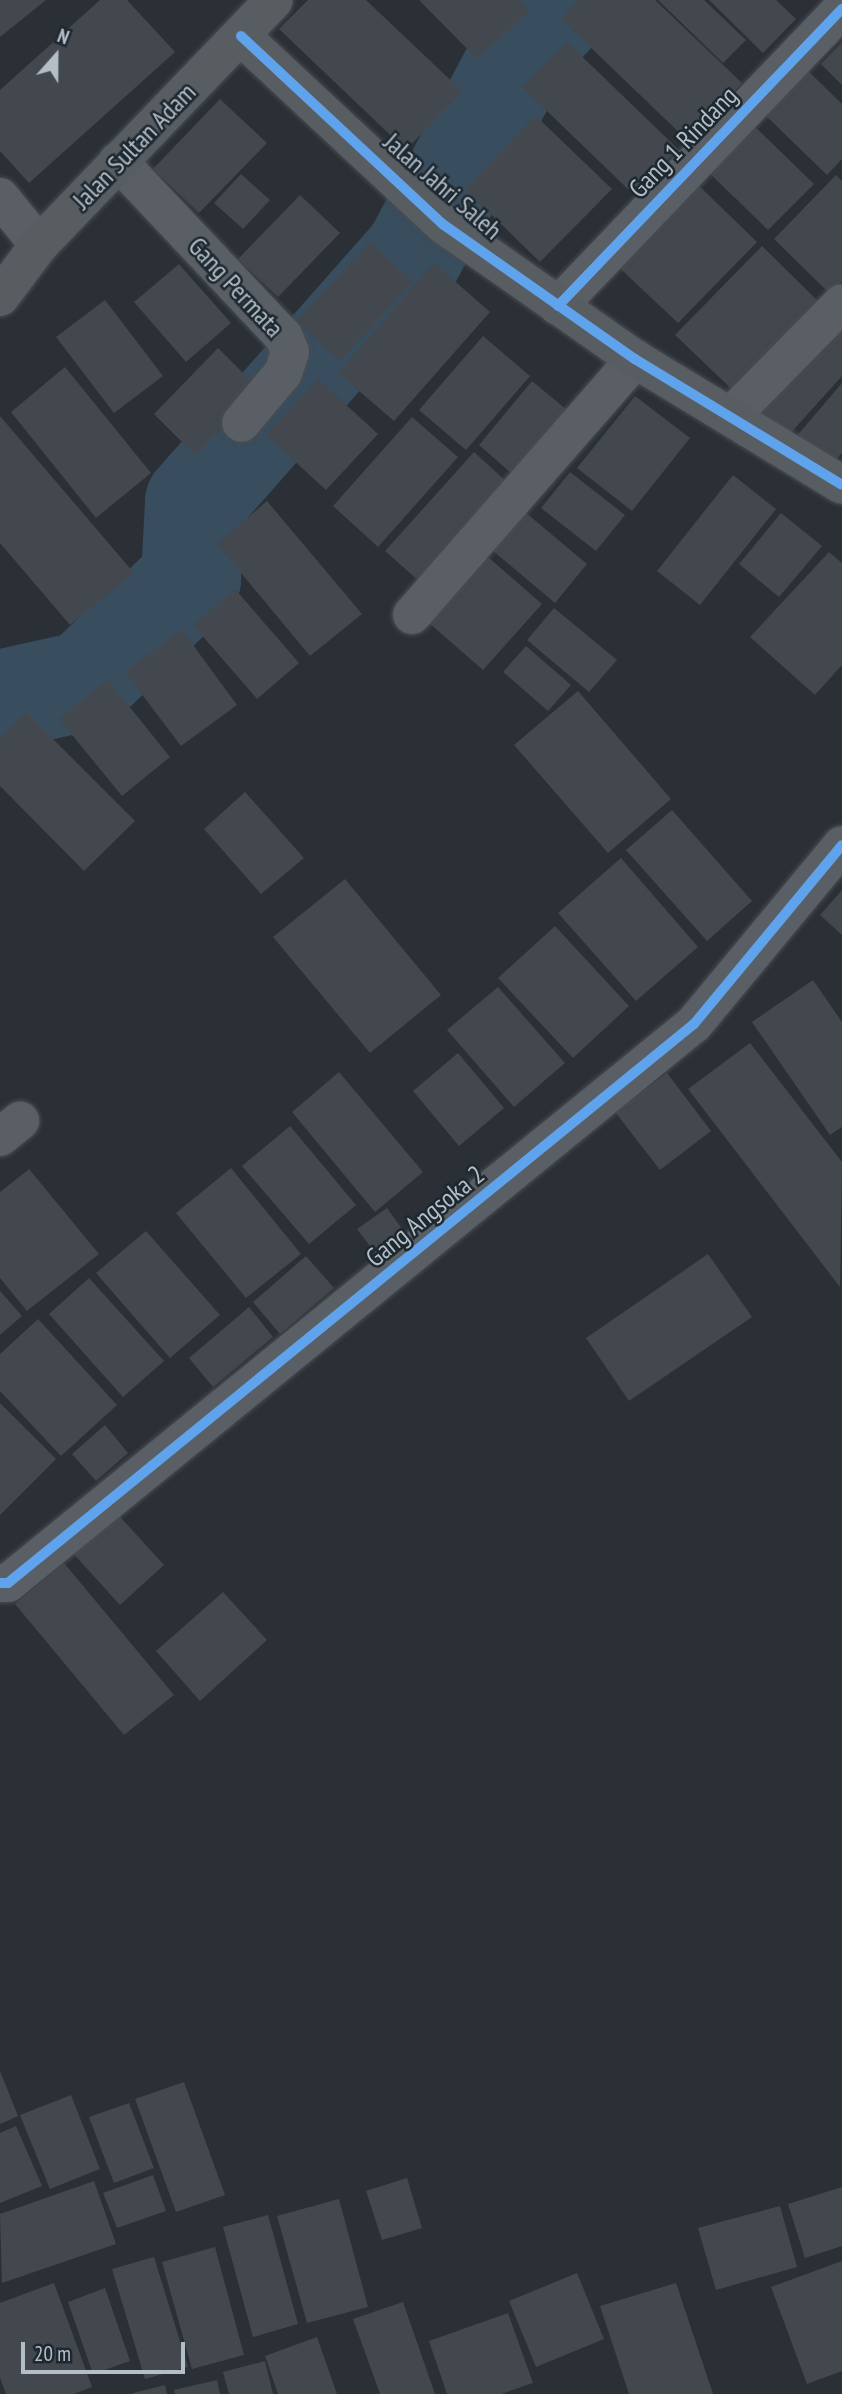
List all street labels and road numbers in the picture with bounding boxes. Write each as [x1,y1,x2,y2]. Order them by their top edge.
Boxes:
street label: Jalan Sultan Adam [66,76,202,216]
street label: Gang 1 Rindang [622,80,744,204]
street label: Jalan Jahri Saleh [378,126,508,246]
street label: Gang Permata [182,231,290,343]
street label: Gang Angsoka 2 [359,1159,491,1273]

